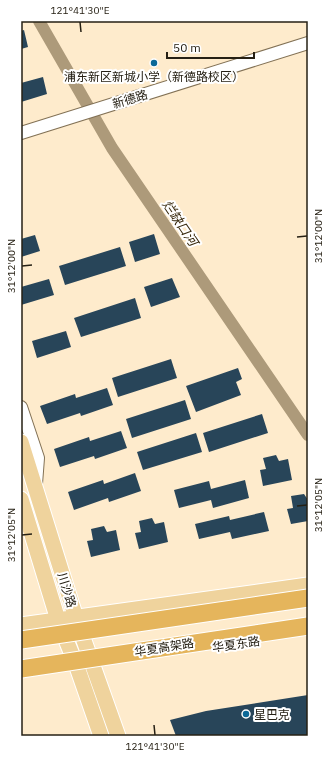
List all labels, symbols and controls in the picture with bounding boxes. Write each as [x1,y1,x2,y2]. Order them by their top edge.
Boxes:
text: 121°41'30"E [50,4,110,17]
scale bar [167,34,254,60]
text: 50 m [173,40,201,55]
marker: 浦东新区新城小学（新德路校区） [149,58,159,68]
place label: 浦东新区新城小学（新德路校区） [64,69,244,84]
street label: 新德路 [111,87,149,111]
water label: 烂缺口河 [158,197,203,252]
text: 31°12'00"N [312,209,325,263]
text: 31°12'00"N [5,239,18,293]
text: 31°12'05"N [312,478,325,532]
text: 31°12'05"N [5,508,18,562]
street label: 川沙路 [55,571,79,609]
street label: 华夏东路 [211,633,261,655]
street label: 华夏高架路 [133,635,195,659]
place label: 星巴克 [254,707,290,722]
marker: 星巴克 [241,709,251,719]
text: 121°41'30"E [125,740,185,753]

